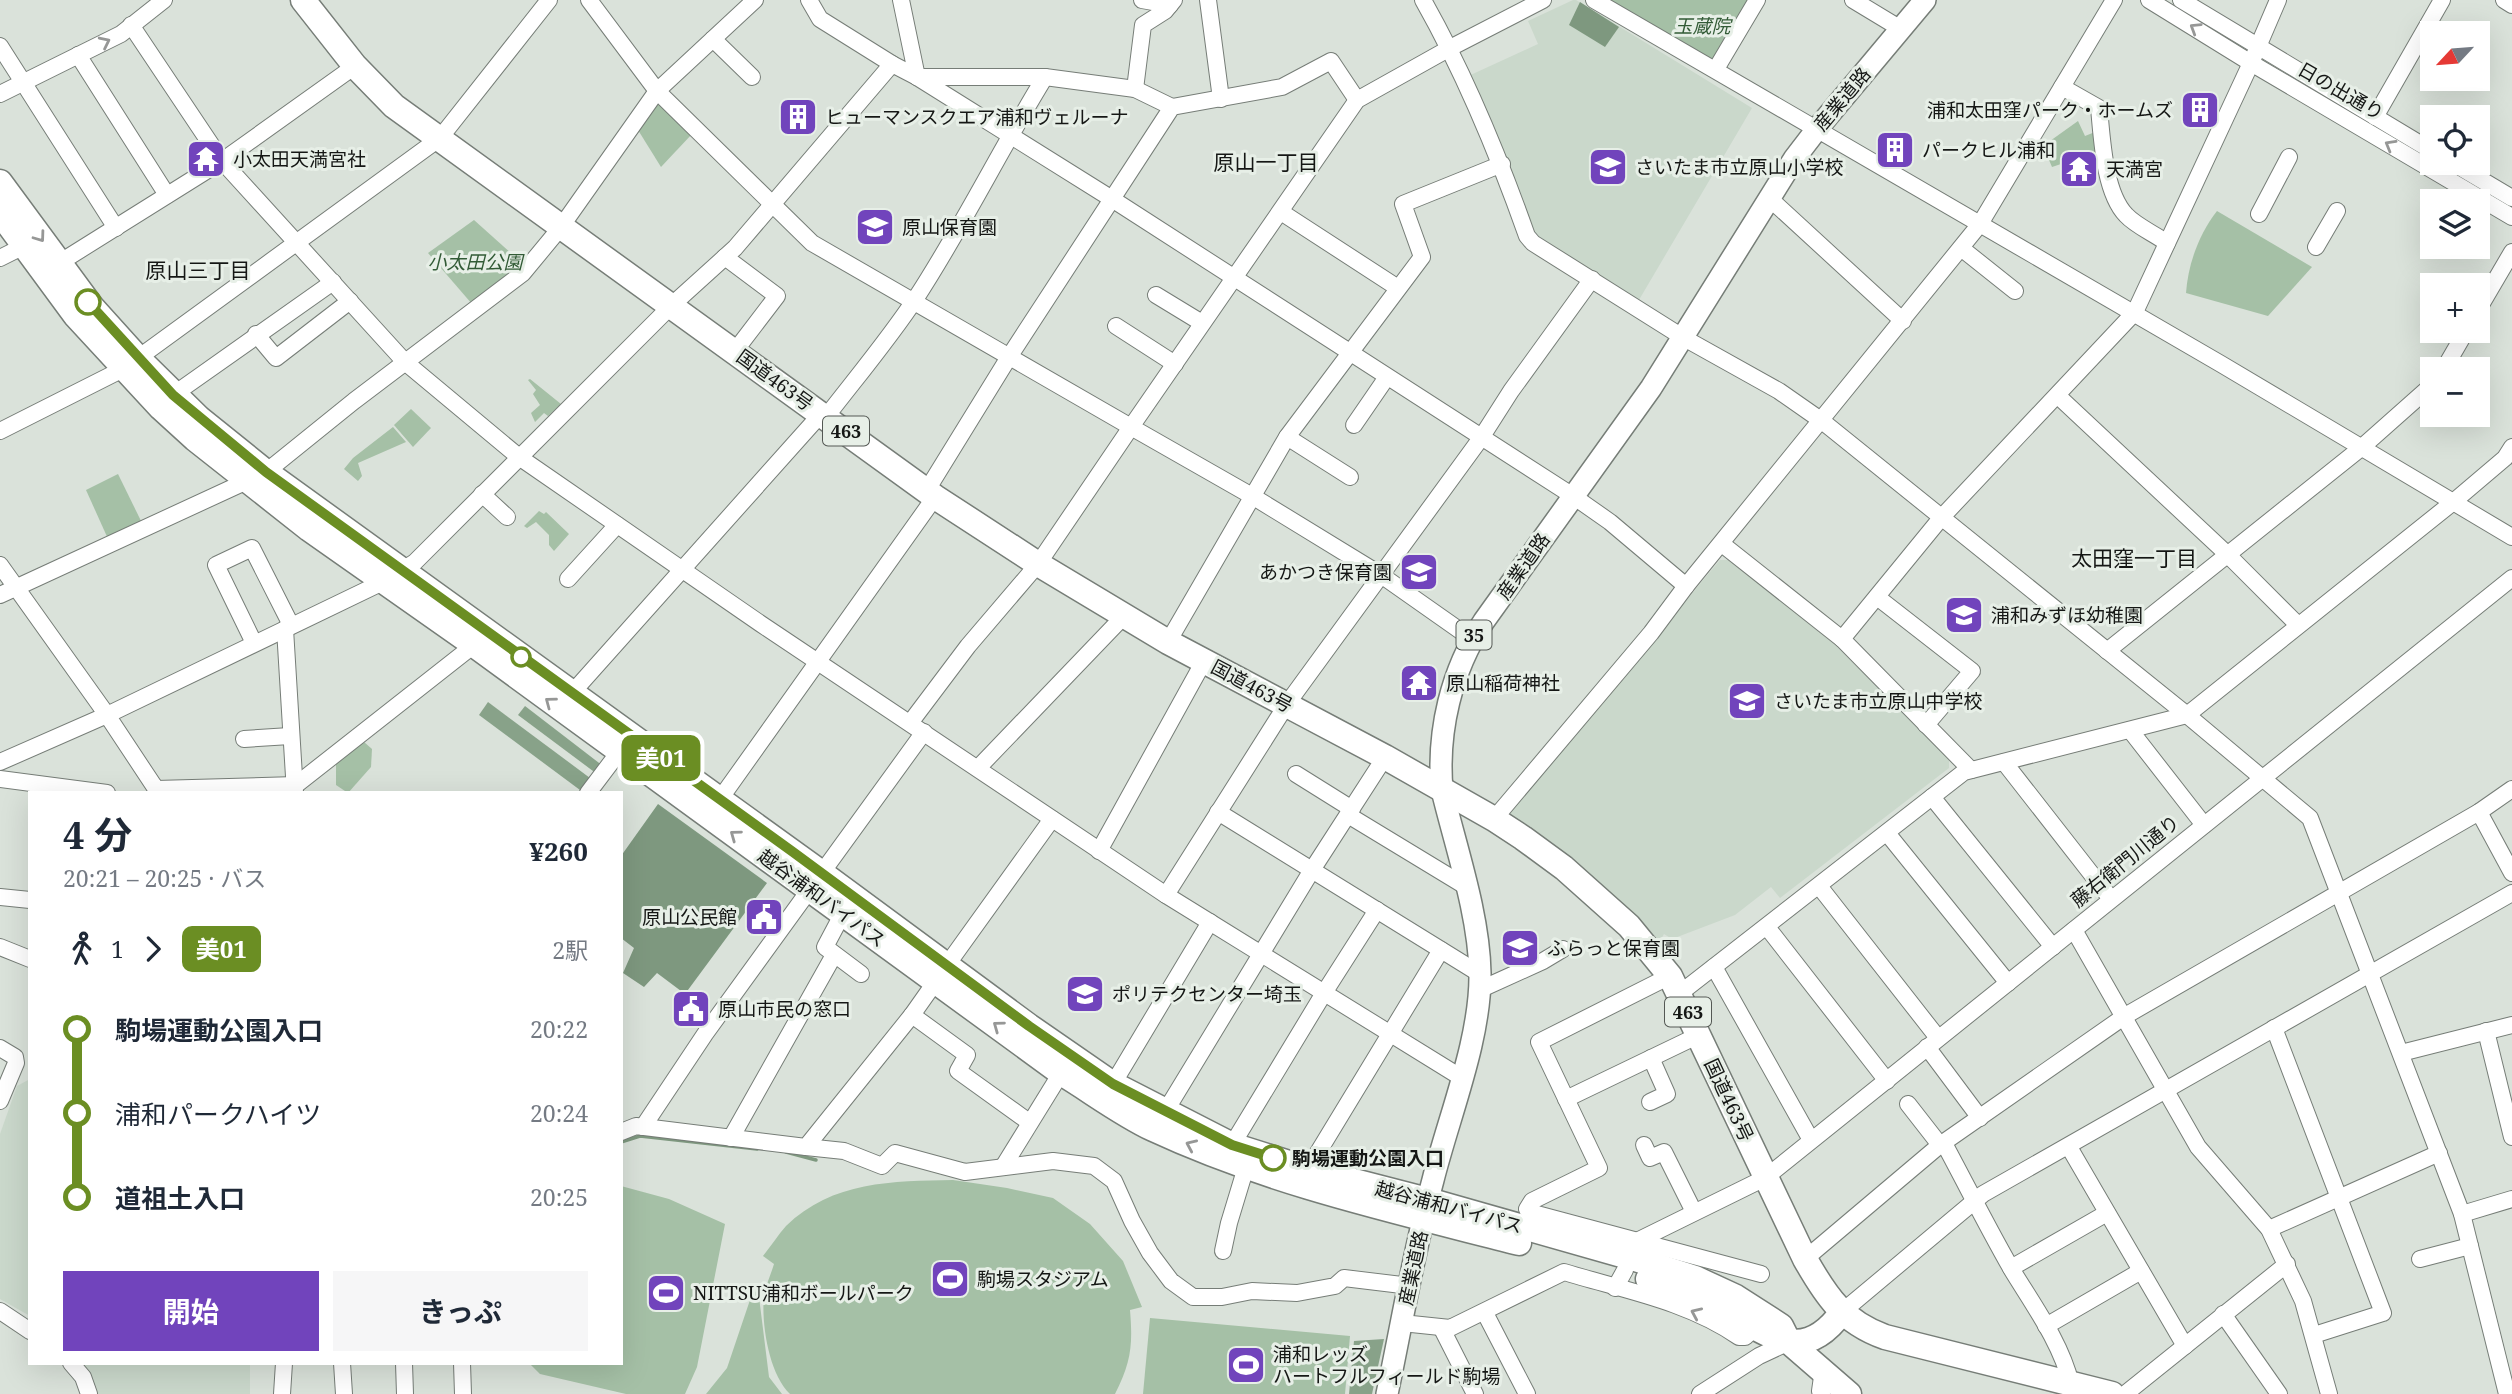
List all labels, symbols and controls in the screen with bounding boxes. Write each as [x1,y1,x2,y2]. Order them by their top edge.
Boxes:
park label: 玉蔵院 [1673,13,1733,39]
north arrow [2420,21,2490,91]
map controls [2420,21,2490,427]
one-way arrow [2189,24,2202,37]
one-way arrow [98,36,110,50]
street label: 日の出通り [2293,56,2389,126]
street label: 産業道路 [1808,62,1876,136]
building icon: 浦和太田窪パーク・ホームズ [2179,89,2221,131]
building icon: ヒューマンスクエア浦和ヴェルーナ [777,96,819,138]
place label: 浦和太田窪パーク・ホームズ [1927,97,2173,123]
place label: ヒューマンスクエア浦和ヴェルーナ [825,104,1129,130]
button: locate [2420,105,2490,175]
building icon: パークヒル浦和 [1874,129,1916,171]
place label: パークヒル浦和 [1922,137,2055,163]
temple icon: 小太田天満宮社 [185,138,227,180]
one-way arrow [2385,140,2398,153]
place label: 小太田天満宮社 [233,146,366,172]
school or university icon: さいたま市立原山小学校 [1587,146,1629,188]
district label: 原山一丁目 [1214,148,1319,176]
temple icon: 天満宮 [2058,148,2100,190]
place label: さいたま市立原山小学校 [1635,154,1843,180]
place label: 天満宮 [2106,156,2163,182]
button: layers [2420,189,2490,259]
school or university icon: 原山保育園 [854,206,896,248]
place label: 原山保育園 [902,214,997,240]
one-way arrow [32,229,44,242]
park label: 小太田公園 [427,249,525,275]
district label: 原山三丁目 [146,256,251,284]
button: + [2420,273,2490,343]
unlabelled marker [75,289,101,315]
street label: 国道463号 [731,343,819,417]
button: − [2420,357,2490,427]
road number: 463 [823,416,869,446]
street label: 産業道路 [1491,527,1555,605]
district label: 太田窪一丁目 [2071,544,2197,572]
school or university icon: あかつき保育園 [1398,551,1440,593]
place label: あかつき保育園 [1259,559,1392,585]
school or university icon: 浦和みずほ幼稚園 [1943,594,1985,636]
place label: 浦和みずほ幼稚園 [1991,602,2143,628]
road number: 35 [1456,620,1492,650]
unlabelled marker [511,647,531,667]
street label: 国道463号 [1207,654,1297,718]
temple icon: 原山稲荷神社 [1398,662,1440,704]
place label: 原山稲荷神社 [1446,670,1560,696]
school or university icon: さいたま市立原山中学校 [1726,680,1768,722]
place label: さいたま市立原山中学校 [1774,688,1982,714]
one-way arrow [545,698,558,710]
line badge: 美01 [621,735,701,781]
text: 美01 [635,741,687,774]
text: 4 分 [63,808,132,860]
street label: 藤右衛門川通り [2065,809,2185,913]
one-way arrow [730,831,743,843]
text: ¥260 [529,833,588,869]
street label: 越谷浦和バイパス [753,843,891,953]
text: 20:21 – 20:25 · バス [63,862,266,894]
public building icon: 原山公民館 [743,896,785,938]
place label: 原山公民館 [642,904,737,930]
school or university icon: ふらっと保育園 [1499,927,1541,969]
icon: walk [63,930,101,968]
icon: forward [134,930,172,968]
text: 美01 [196,932,247,965]
text: 1 [111,933,124,965]
text: 2駅 [552,934,588,966]
place label: ふらっと保育園 [1547,935,1680,961]
school or university icon: ポリテクセンター埼玉 [1064,973,1106,1015]
place label: ポリテクセンター埼玉 [1112,981,1302,1007]
public building icon: 原山市民の窓口 [670,988,712,1030]
place label: 原山市民の窓口 [718,996,851,1022]
road number: 463 [1665,998,1711,1027]
text: 駒場運動公園入口 [115,1012,323,1048]
text: 20:22 [530,1013,588,1045]
one-way arrow [993,1022,1006,1035]
street label: 国道463号 [1698,1054,1760,1146]
text: 浦和パークハイツ [115,1096,321,1132]
text: 20:24 [530,1097,588,1129]
one-way arrow [1186,1140,1198,1154]
marker: 駒場運動公園入口 [1260,1145,1286,1171]
place label: 駒場運動公園入口 [1292,1145,1444,1171]
street label: 越谷浦和バイパス [1372,1175,1526,1239]
text: 道祖土入口 [115,1180,245,1216]
text: 20:25 [530,1181,588,1213]
street label: 産業道路 [1392,1228,1434,1308]
sports icon: 駒場スタジアム [929,1258,971,1300]
place label: 駒場スタジアム [977,1266,1109,1292]
button: 開始 [63,1271,319,1351]
button: きっぷ [333,1271,588,1351]
sports icon: NITTSU浦和ボールパーク [645,1272,687,1314]
place label: NITTSU浦和ボールパーク [693,1280,914,1306]
one-way arrow [1691,1308,1703,1322]
place label: 浦和レッズ ハートフルフィールド駒場 [1273,1341,1501,1389]
sports icon: 浦和レッズ ハートフルフィールド駒場 [1225,1344,1267,1386]

